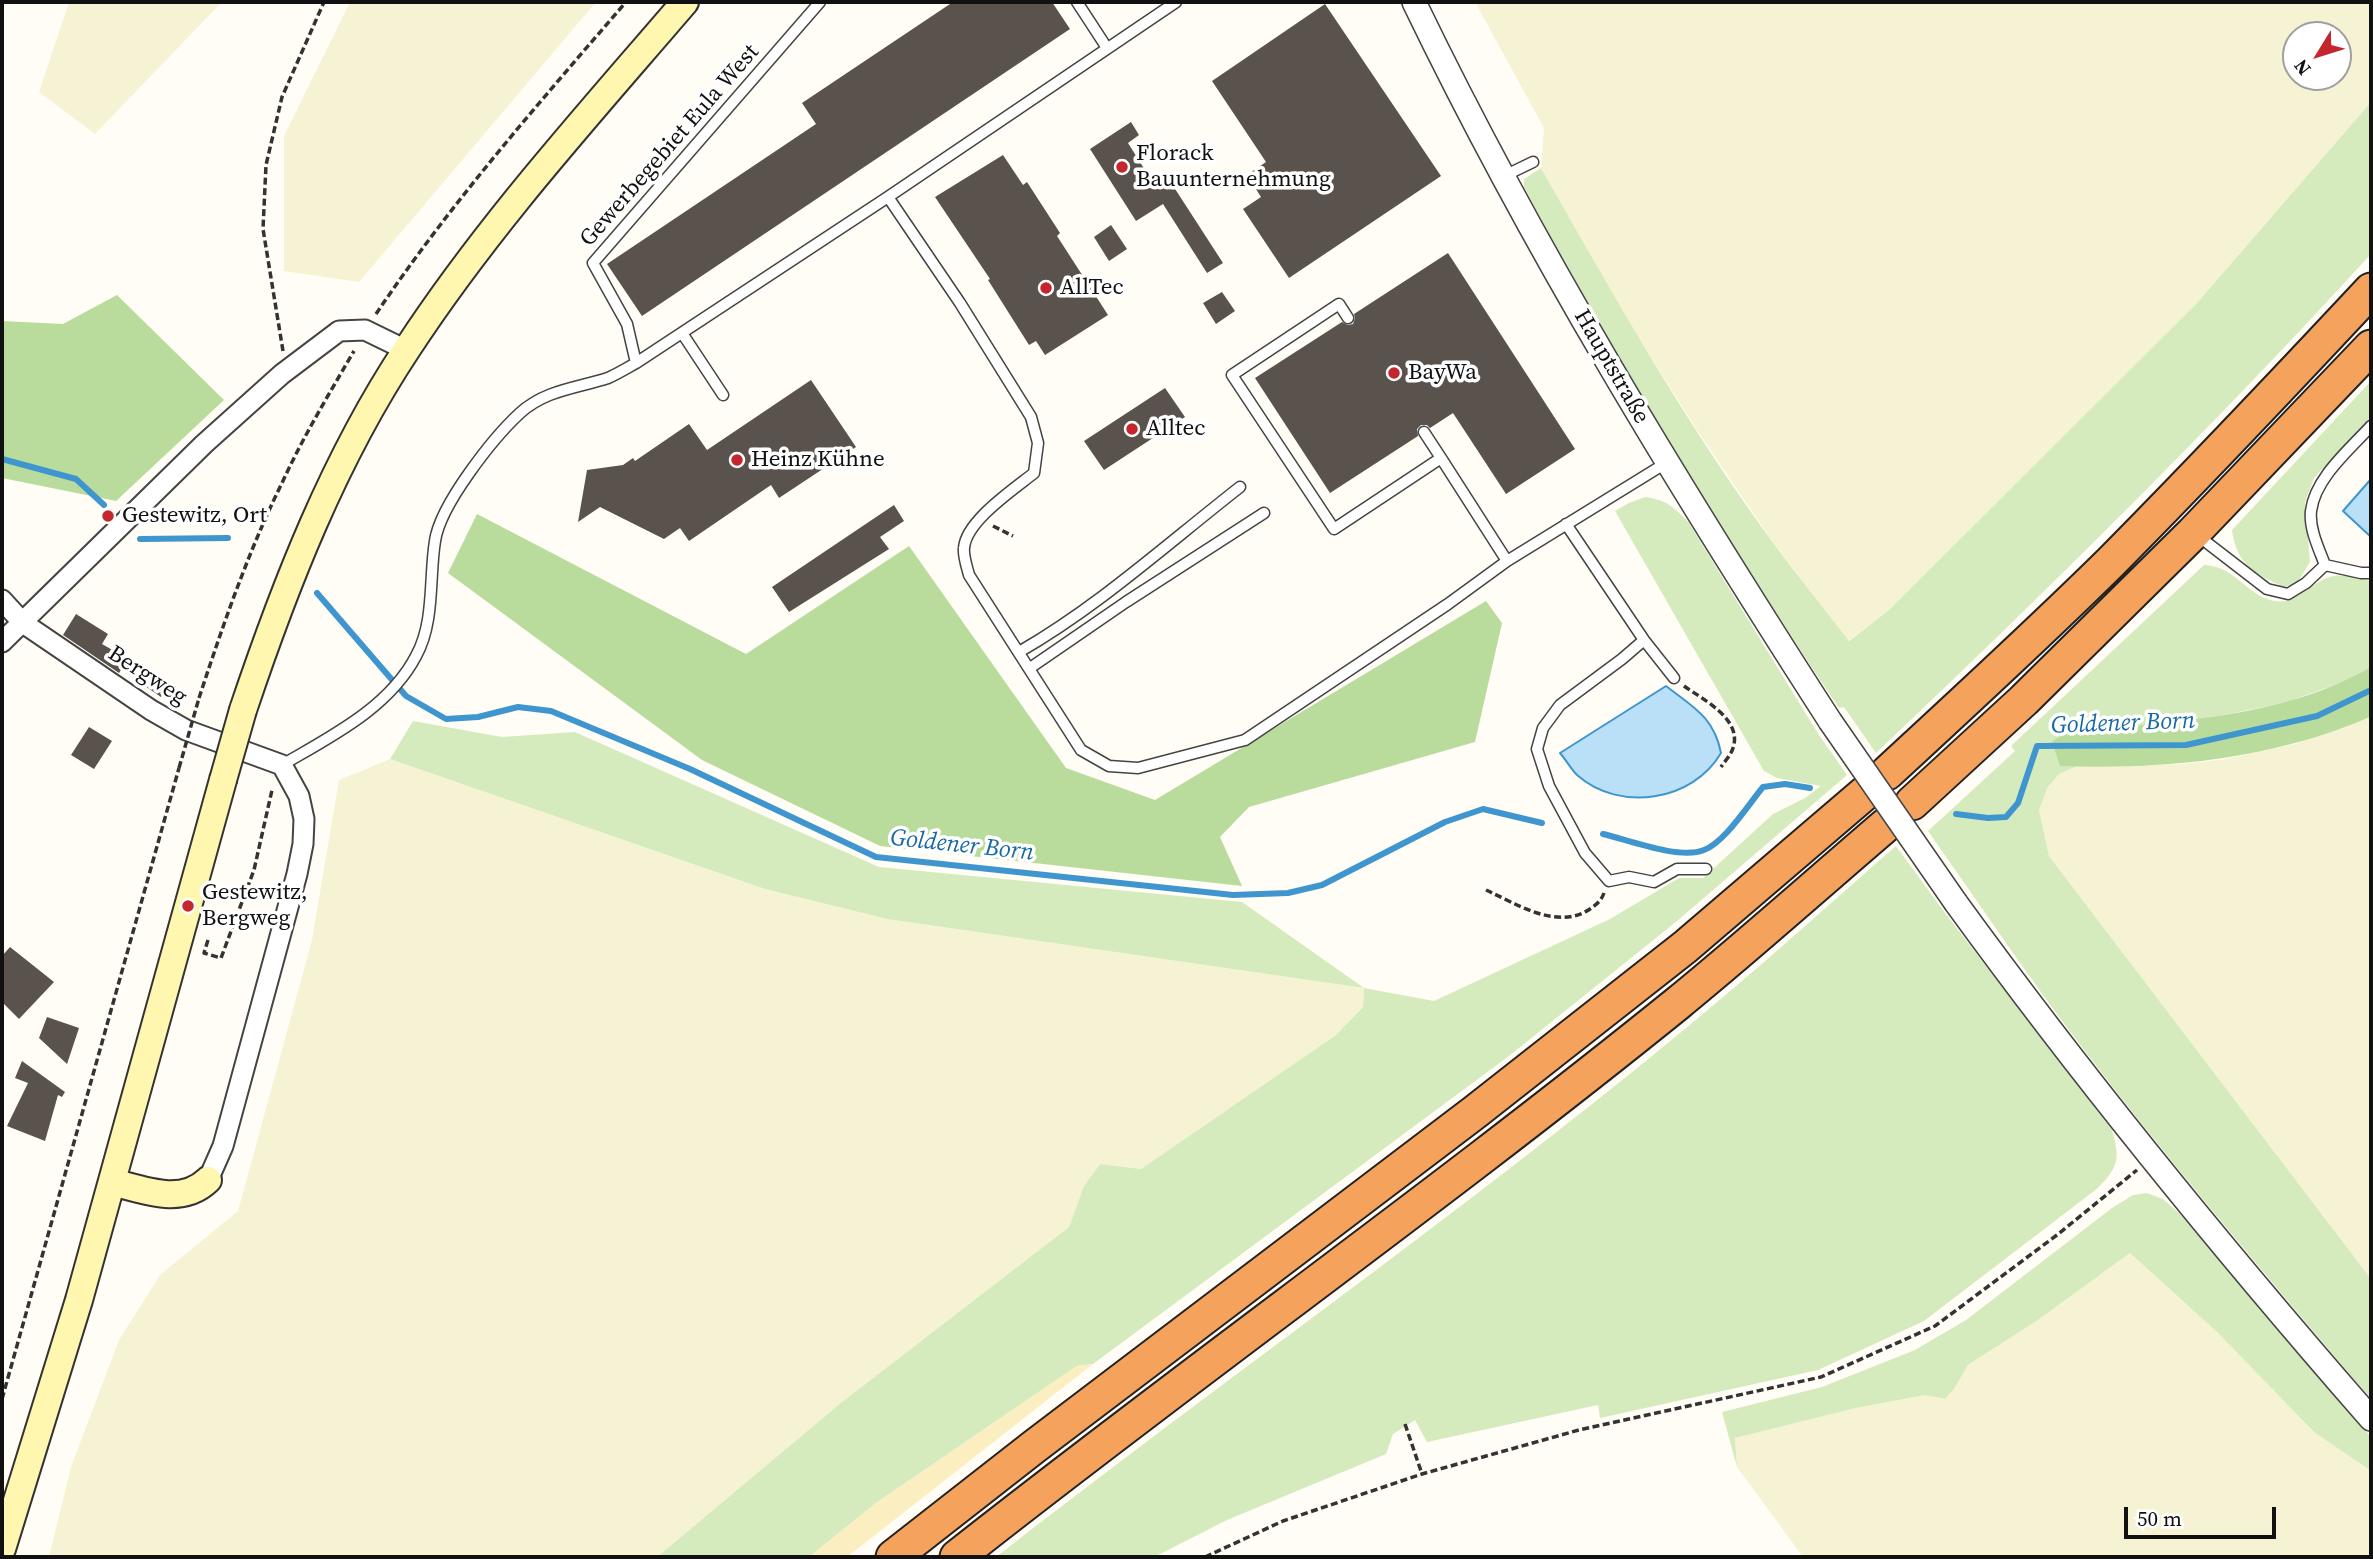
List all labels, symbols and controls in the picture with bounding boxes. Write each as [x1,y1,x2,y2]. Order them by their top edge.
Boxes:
north arrow [2282,21,2352,91]
street label: Gewerbegebiet Eula West [575,39,765,253]
text: N [2288,54,2317,81]
place label: Florack Bauunternehmung [1136,140,1331,194]
marker: Florack Bauunternehmung [1114,159,1130,175]
place label: AllTec [1060,274,1124,302]
marker: AllTec [1038,280,1054,296]
street label: Hauptstraße [1567,305,1655,429]
place label: BayWa [1408,359,1477,387]
marker: BayWa [1386,365,1402,381]
place label: Alltec [1146,415,1205,443]
marker: Alltec [1124,421,1140,437]
place label: Heinz Kühne [751,446,885,474]
marker: Heinz Kühne [729,452,745,468]
place label: Gestewitz, Ort [122,502,267,530]
marker: Gestewitz, Ort [100,508,116,524]
street label: Bergweg [102,640,192,712]
water label: Goldener Born [2051,707,2195,741]
water label: Goldener Born [889,824,1035,868]
place label: Gestewitz, Bergweg [202,879,308,933]
marker: Gestewitz, Bergweg [180,898,196,914]
scale bar [2128,1492,2280,1536]
text: 50 m [2137,1504,2182,1533]

